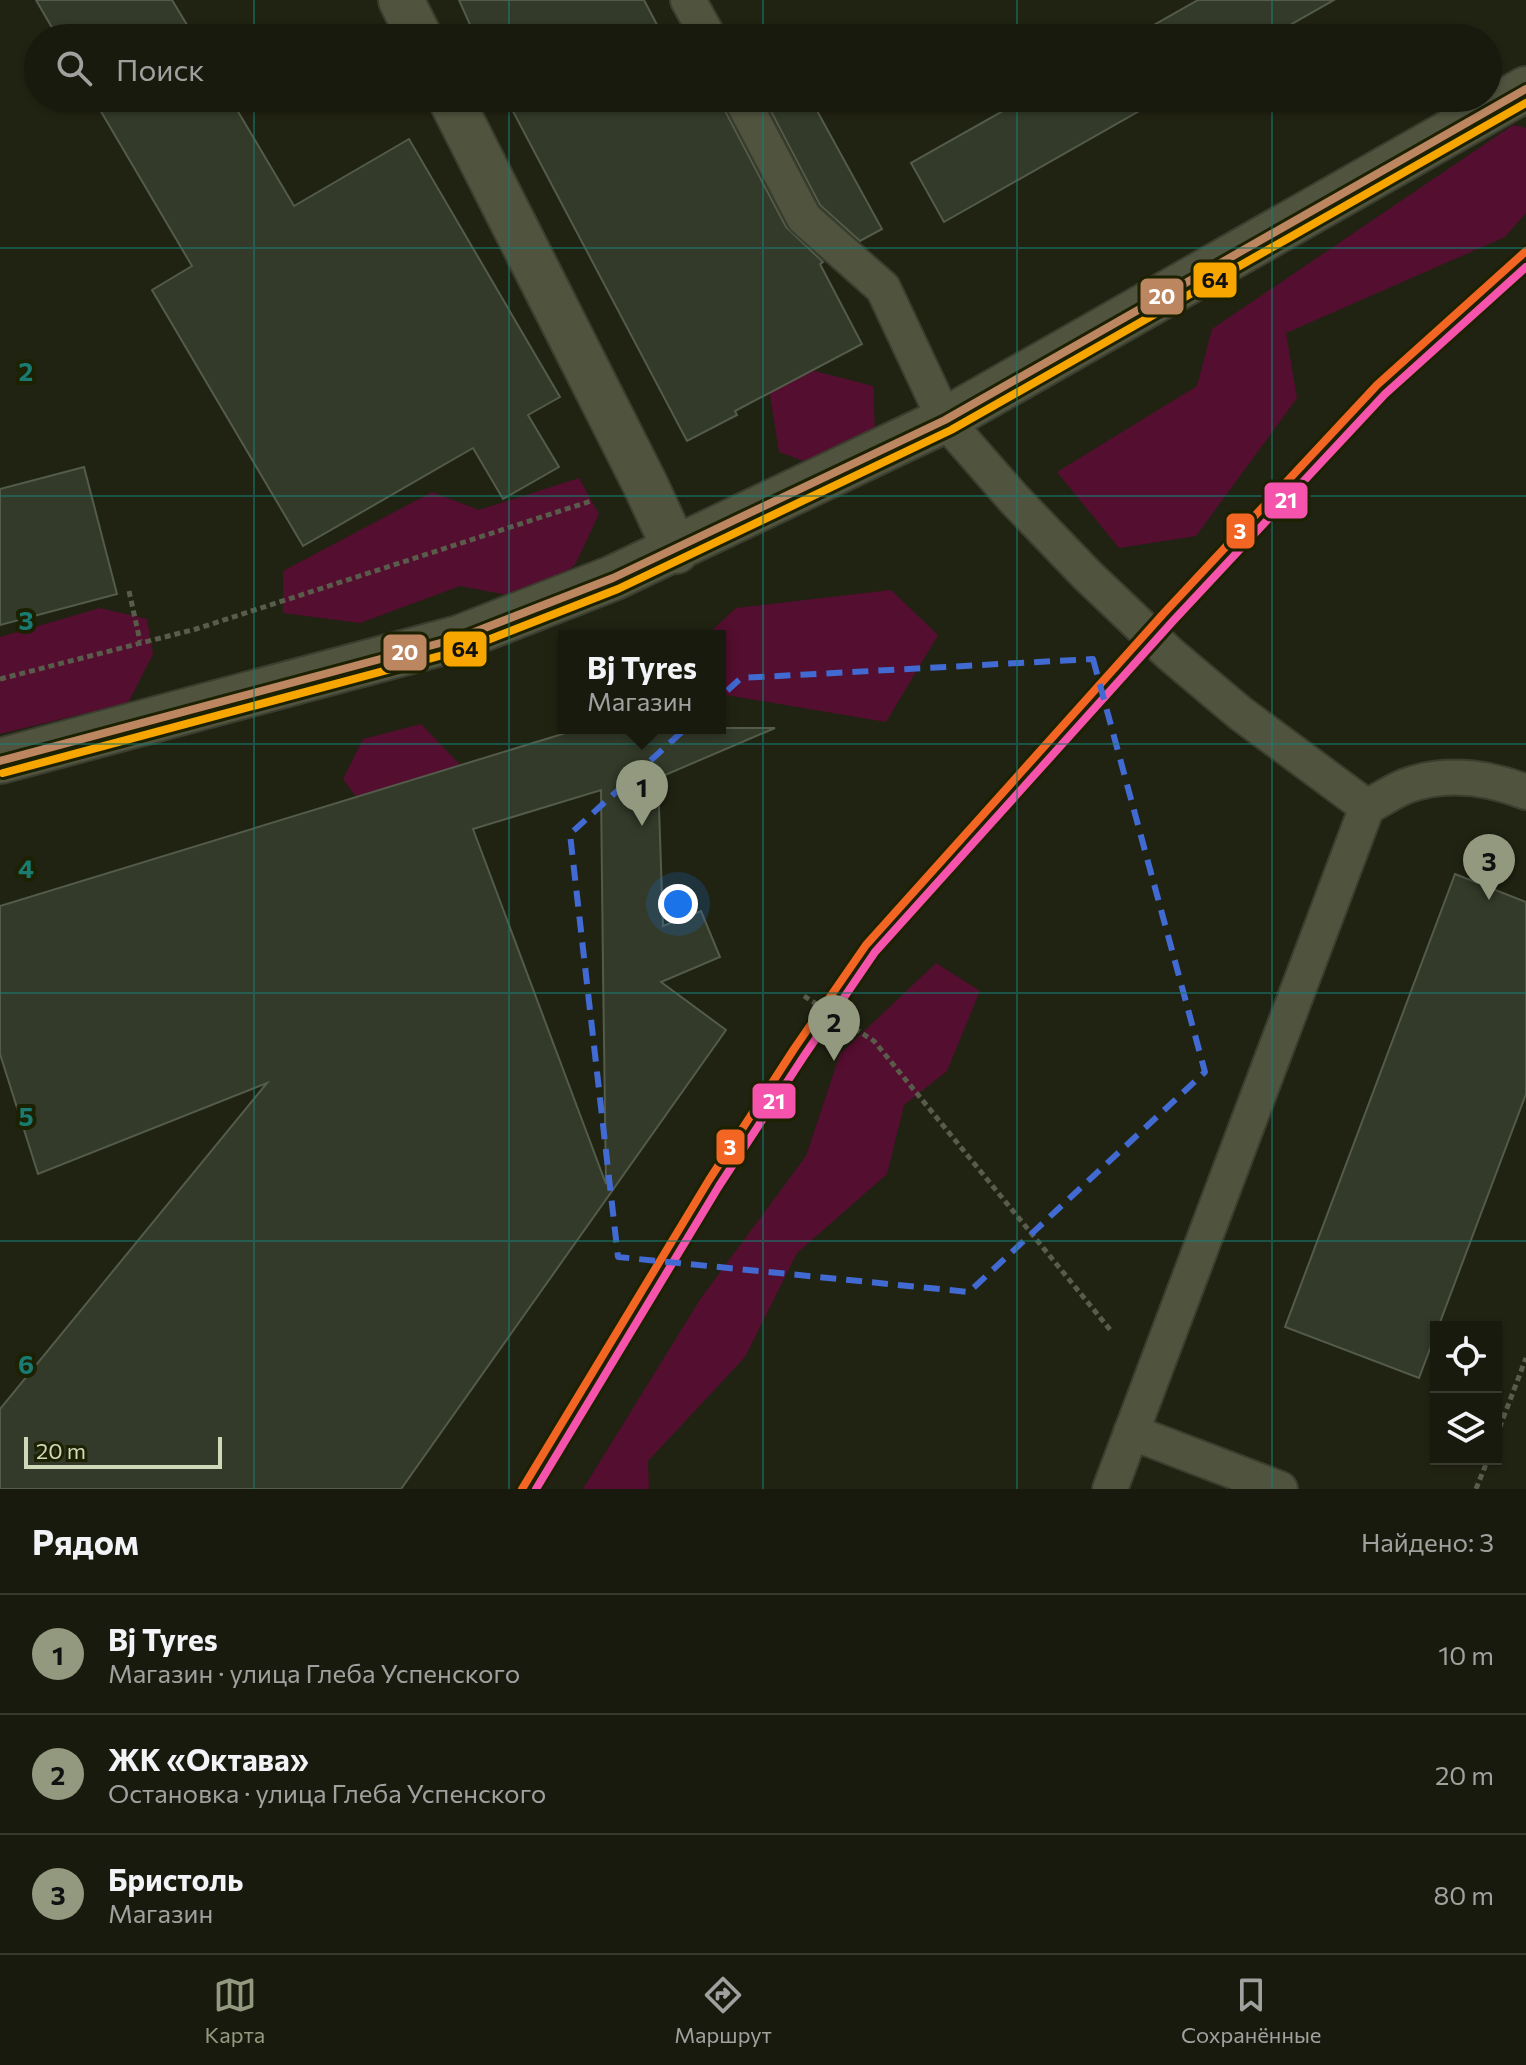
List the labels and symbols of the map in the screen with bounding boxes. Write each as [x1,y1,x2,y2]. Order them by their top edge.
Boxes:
line badge: 64 [1192,261,1238,299]
text: 64 [1201,266,1229,293]
line badge: 20 [1139,277,1185,316]
text: 20 [1148,282,1176,309]
text: 2 [19,355,33,386]
line badge: 21 [1263,481,1309,520]
text: 21 [1275,486,1297,513]
line badge: 3 [1225,512,1256,550]
text: 3 [1234,517,1246,544]
text: 3 [18,604,34,635]
line badge: 64 [442,630,488,668]
line badge: 20 [382,633,428,672]
text: 64 [451,635,479,662]
text: 20 [391,638,419,665]
pin: 1 [616,760,668,826]
pin: 3 [1463,834,1515,900]
text: 4 [18,852,34,883]
your location [658,884,698,924]
pin: 2 [808,995,860,1061]
line badge: 21 [751,1082,797,1120]
text: 21 [763,1087,785,1114]
text: 5 [18,1100,34,1131]
line badge: 3 [715,1128,746,1166]
text: 3 [724,1133,736,1160]
text: 6 [18,1348,34,1379]
scale bar [24,1433,222,1469]

